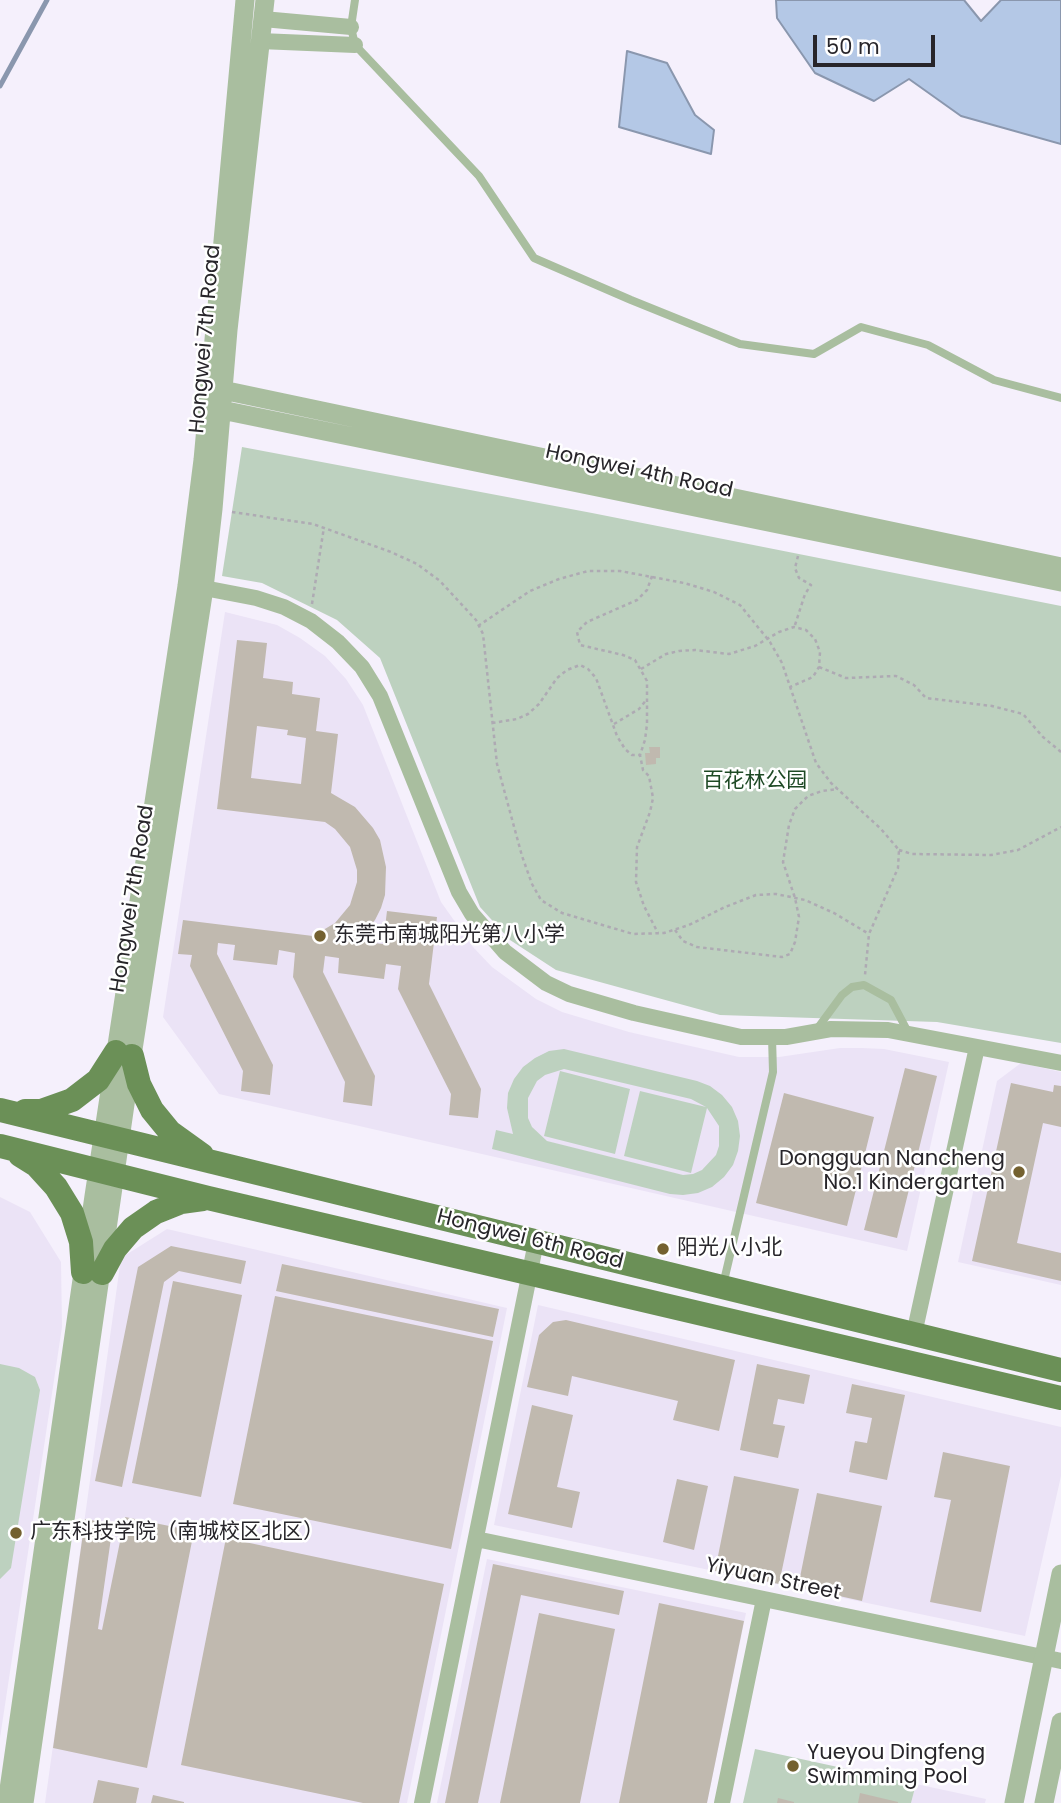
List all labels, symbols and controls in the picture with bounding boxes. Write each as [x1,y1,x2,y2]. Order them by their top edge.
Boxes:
scale bar [816,21,939,65]
text: 50 m [826,32,880,61]
street label: Hongwei 7th Road [185,244,227,434]
street label: Hongwei 4th Road [543,440,735,504]
park label: 百花林公园 [703,769,807,795]
street label: Hongwei 7th Road [106,804,160,994]
place label: 东莞市南城阳光第八小学 [334,923,565,949]
marker: 东莞市南城阳光第八小学 [312,928,328,944]
place label: Dongguan Nancheng No.1 Kindergarten [779,1147,1005,1197]
marker: Dongguan Nancheng No.1 Kindergarten [1011,1164,1027,1180]
street label: Hongwei 6th Road [434,1205,626,1275]
place label: 阳光八小北 [677,1236,782,1262]
marker: 阳光八小北 [655,1241,671,1257]
place label: 广东科技学院（南城校区北区） [30,1520,324,1546]
marker: 广东科技学院（南城校区北区） [8,1525,24,1541]
street label: Yiyuan Street [703,1553,843,1607]
place label: Yueyou Dingfeng Swimming Pool [807,1741,985,1791]
marker: Yueyou Dingfeng Swimming Pool [785,1758,801,1774]

